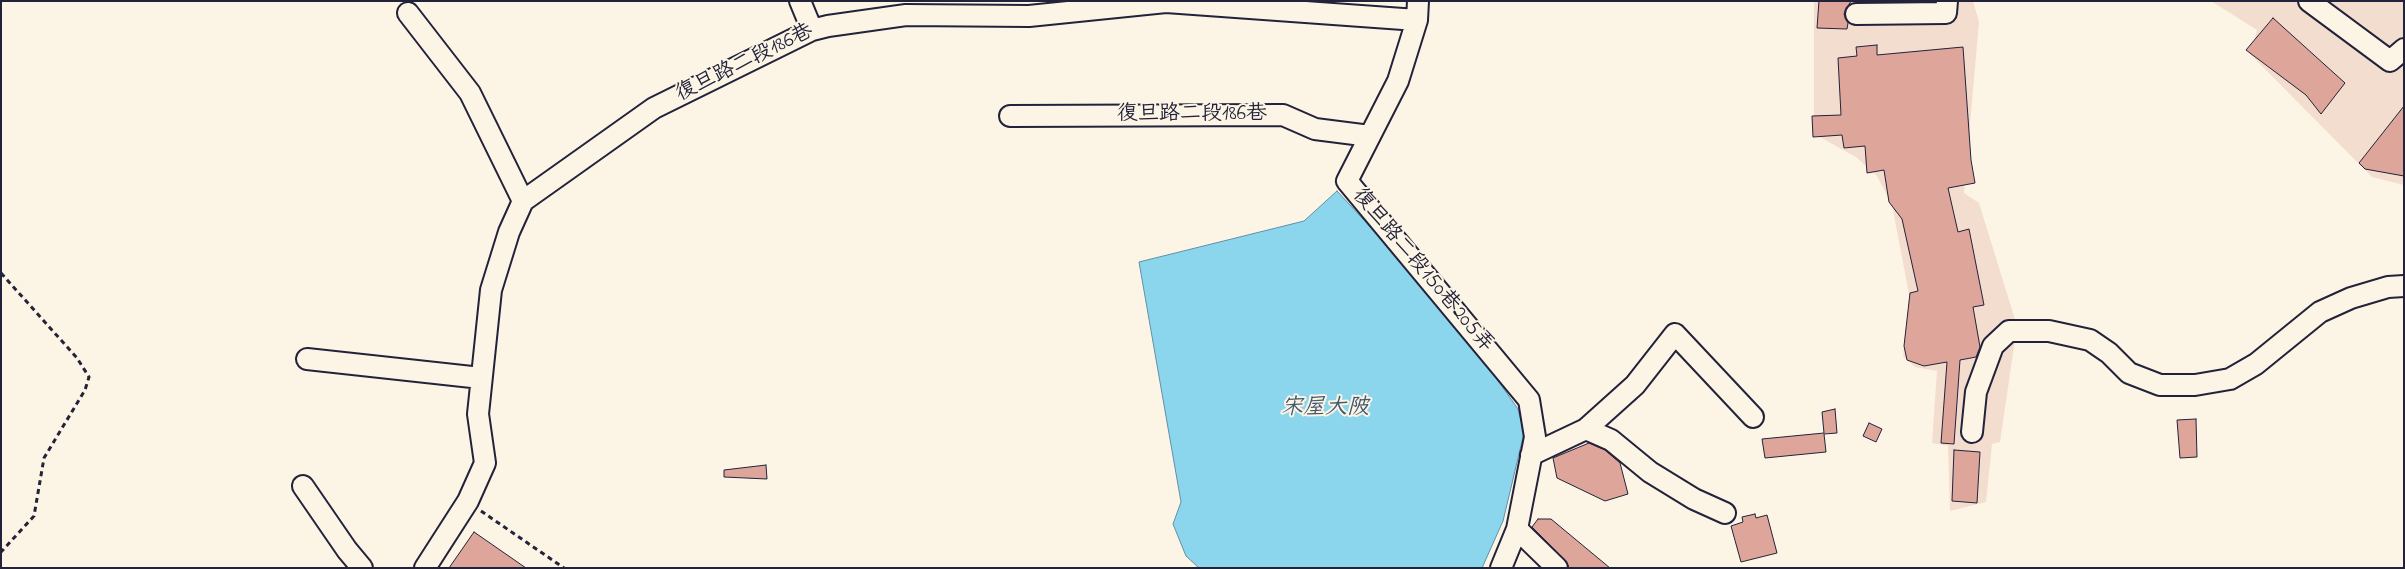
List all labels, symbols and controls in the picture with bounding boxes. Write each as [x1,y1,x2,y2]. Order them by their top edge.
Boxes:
street label: 復旦路二段186巷 [672,20,818,108]
street label: 復旦路二段186巷 [1117,103,1267,129]
street label: 復旦路二段150巷205弄 [1346,184,1498,358]
water label: 宋屋大陂 [1281,396,1369,422]

